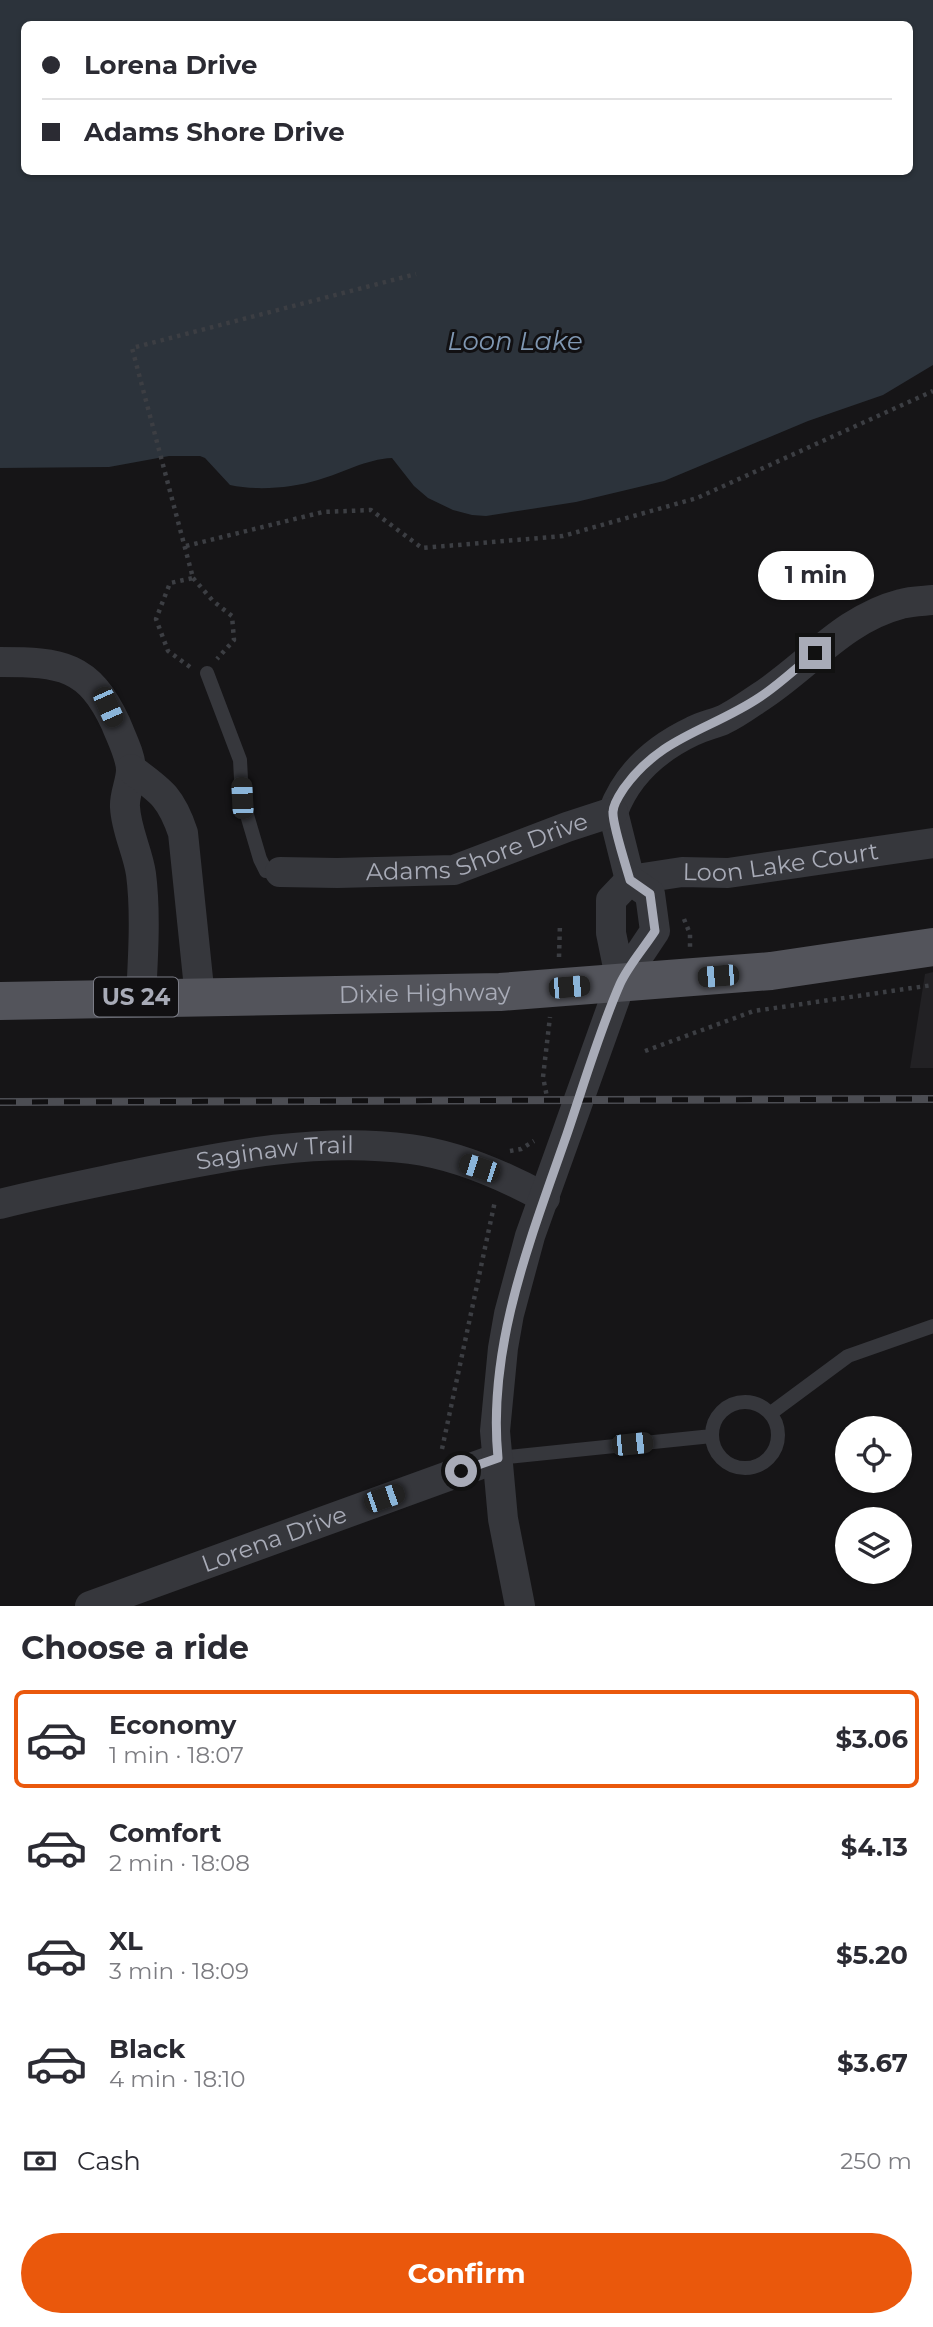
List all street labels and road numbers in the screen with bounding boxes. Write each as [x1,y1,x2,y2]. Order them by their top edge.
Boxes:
street label: Adams Shore Drive [366,806,591,886]
street label: Loon Lake Court [682,836,880,887]
street label: Dixie Highway [339,976,512,1009]
road number: US 24 [94,978,178,1016]
street label: Saginaw Trail [194,1130,354,1176]
street label: Lorena Drive [197,1499,351,1578]

